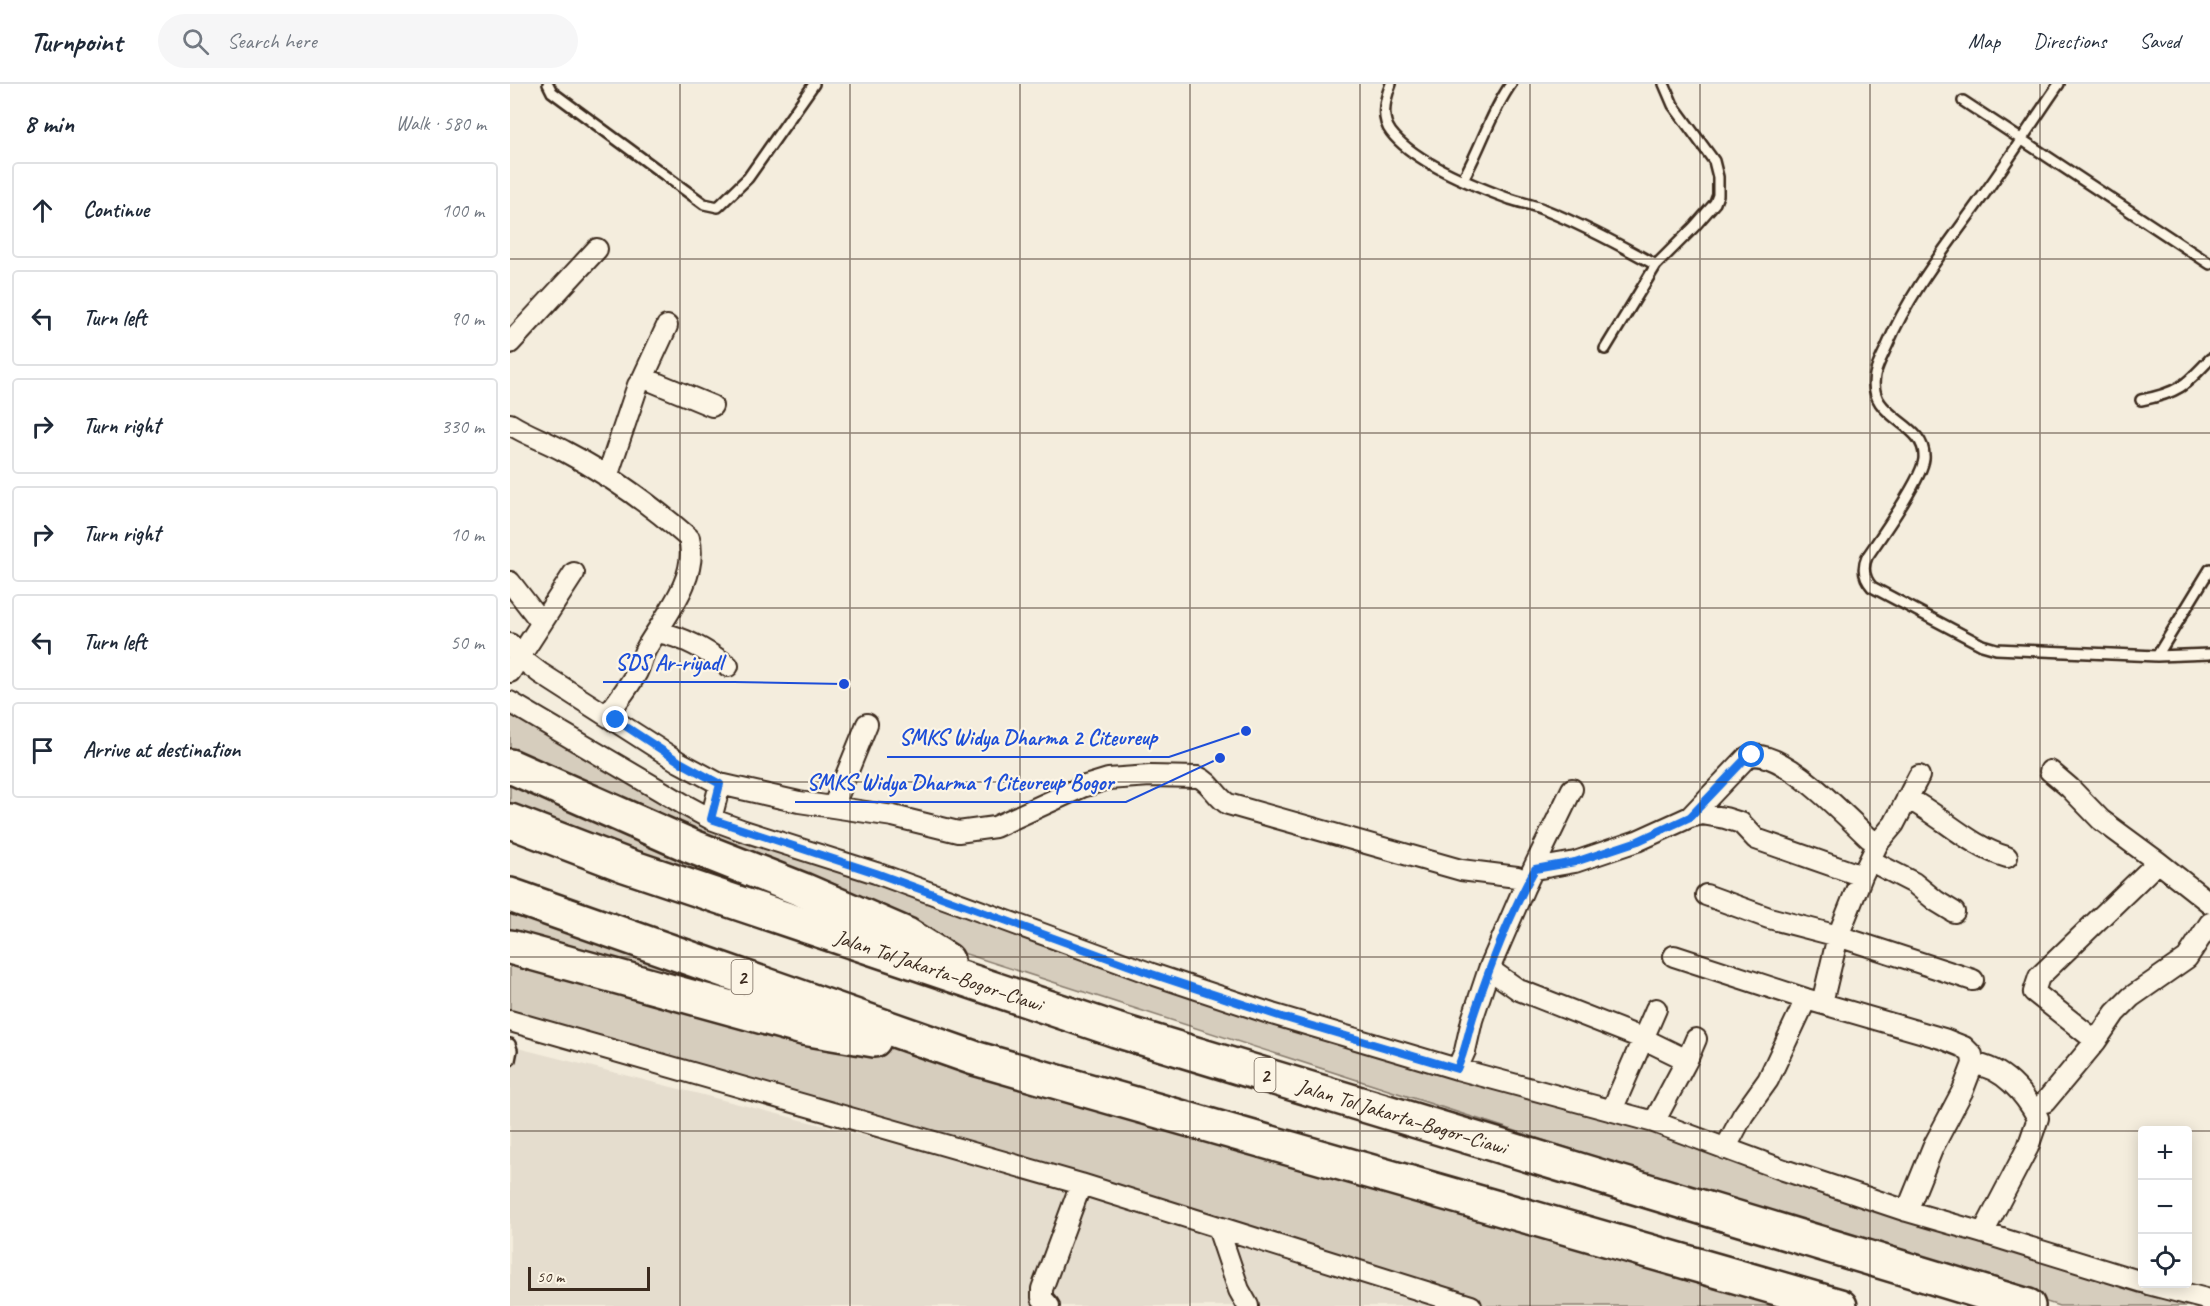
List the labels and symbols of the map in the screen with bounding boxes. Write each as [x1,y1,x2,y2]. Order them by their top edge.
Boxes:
callout: SDS Ar-riyadl [603,642,734,682]
text: SDS Ar-riyadl [615,649,727,677]
route end [602,706,628,732]
callout: SMKS Widya Dharma 2 Citeureup [887,717,1169,757]
text: SMKS Widya Dharma 2 Citeureup [899,724,1159,752]
route start [1738,741,1764,767]
callout: SMKS Widya Dharma 1 Citeureup Bogor [795,762,1126,802]
text: SMKS Widya Dharma 1 Citeureup Bogor [807,769,1115,797]
street label: Jalan Tol Jakarta–Bogor–Ciawi [831,923,1049,1018]
road number: 2 [732,960,752,994]
road number: 2 [1254,1058,1276,1092]
street label: Jalan Tol Jakarta–Bogor–Ciawi [1293,1072,1513,1161]
scale bar [528,1264,650,1292]

